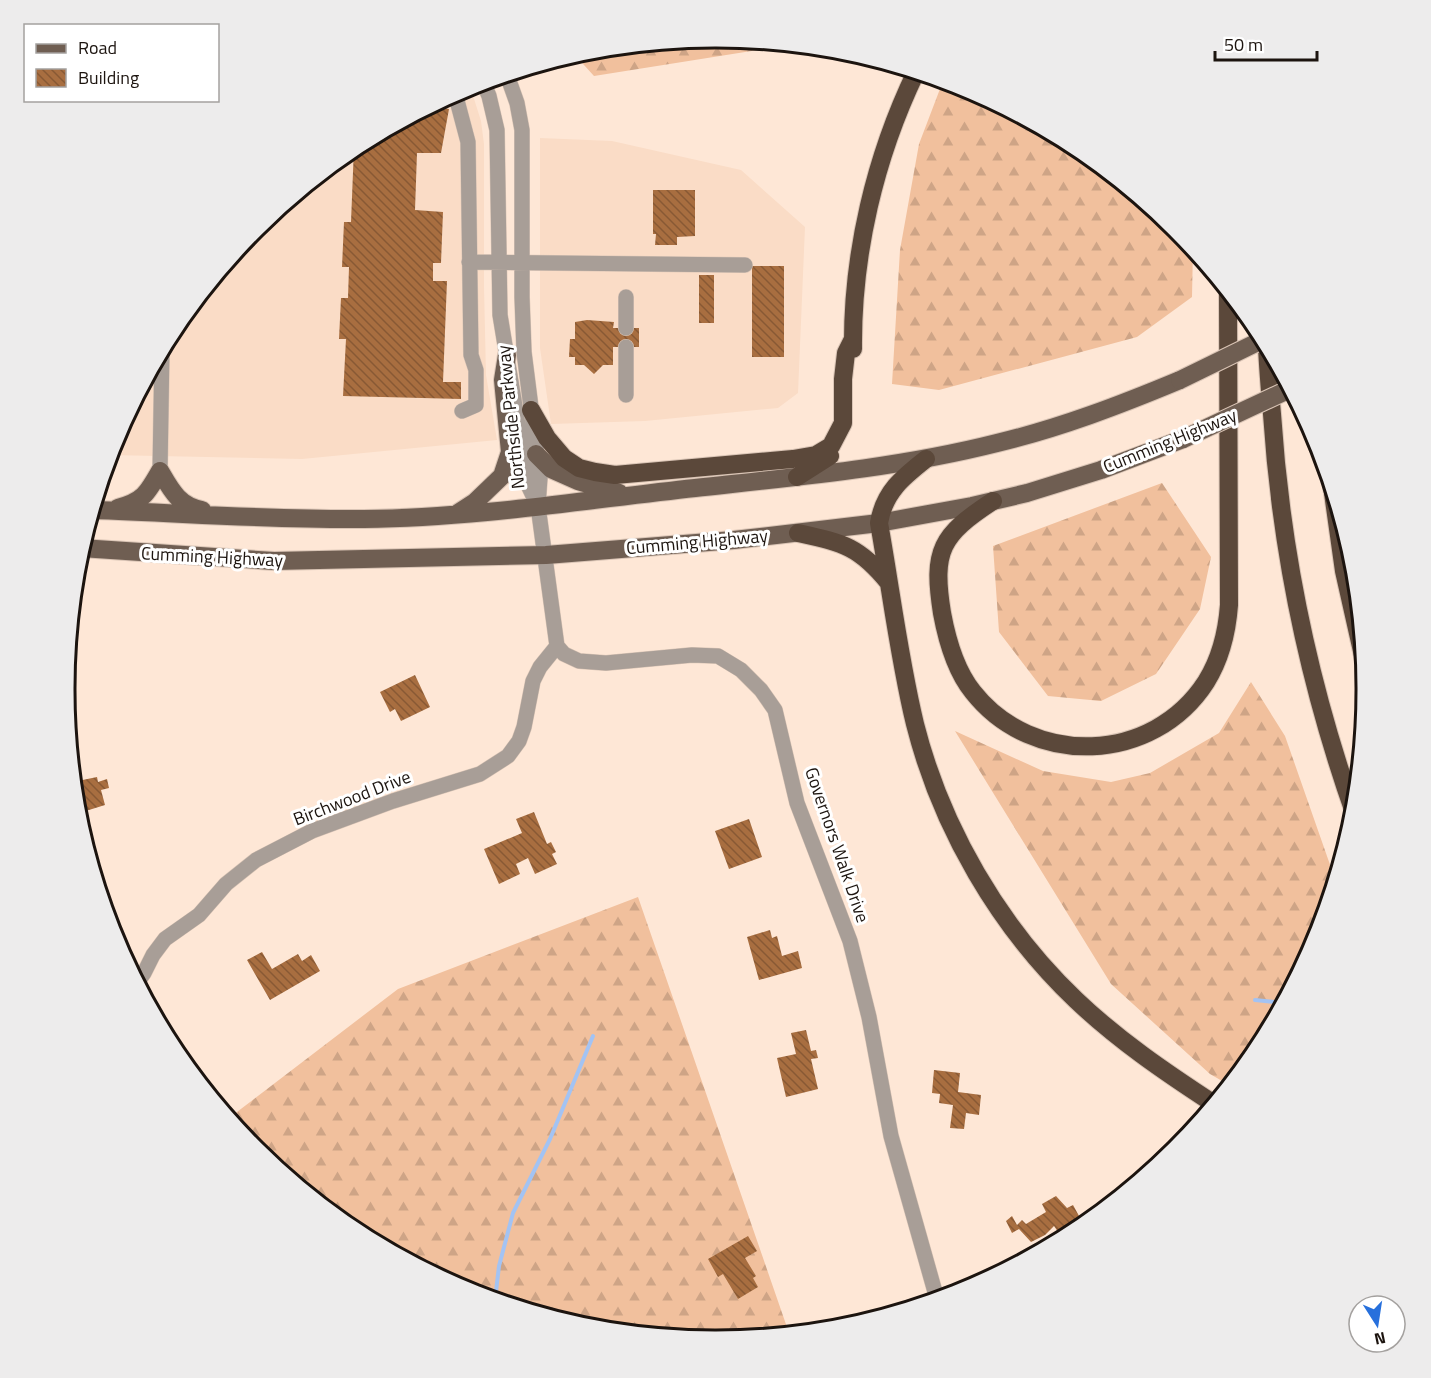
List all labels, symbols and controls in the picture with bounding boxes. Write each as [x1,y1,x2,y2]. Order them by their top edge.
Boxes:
legend [24,24,219,102]
scale bar [1215,24,1317,62]
text: 50 m [1224,31,1263,58]
text: Road [78,34,117,61]
text: Building [78,64,139,91]
street label: Northside Parkway [489,344,531,490]
street label: Cumming Highway [1099,401,1241,480]
street label: Cumming Highway [625,522,769,561]
street label: Cumming Highway [140,539,284,574]
street label: Birchwood Drive [289,763,415,832]
street label: Governors Walk Drive [798,763,877,926]
north arrow [1347,1294,1407,1354]
text: N [1372,1326,1388,1352]

